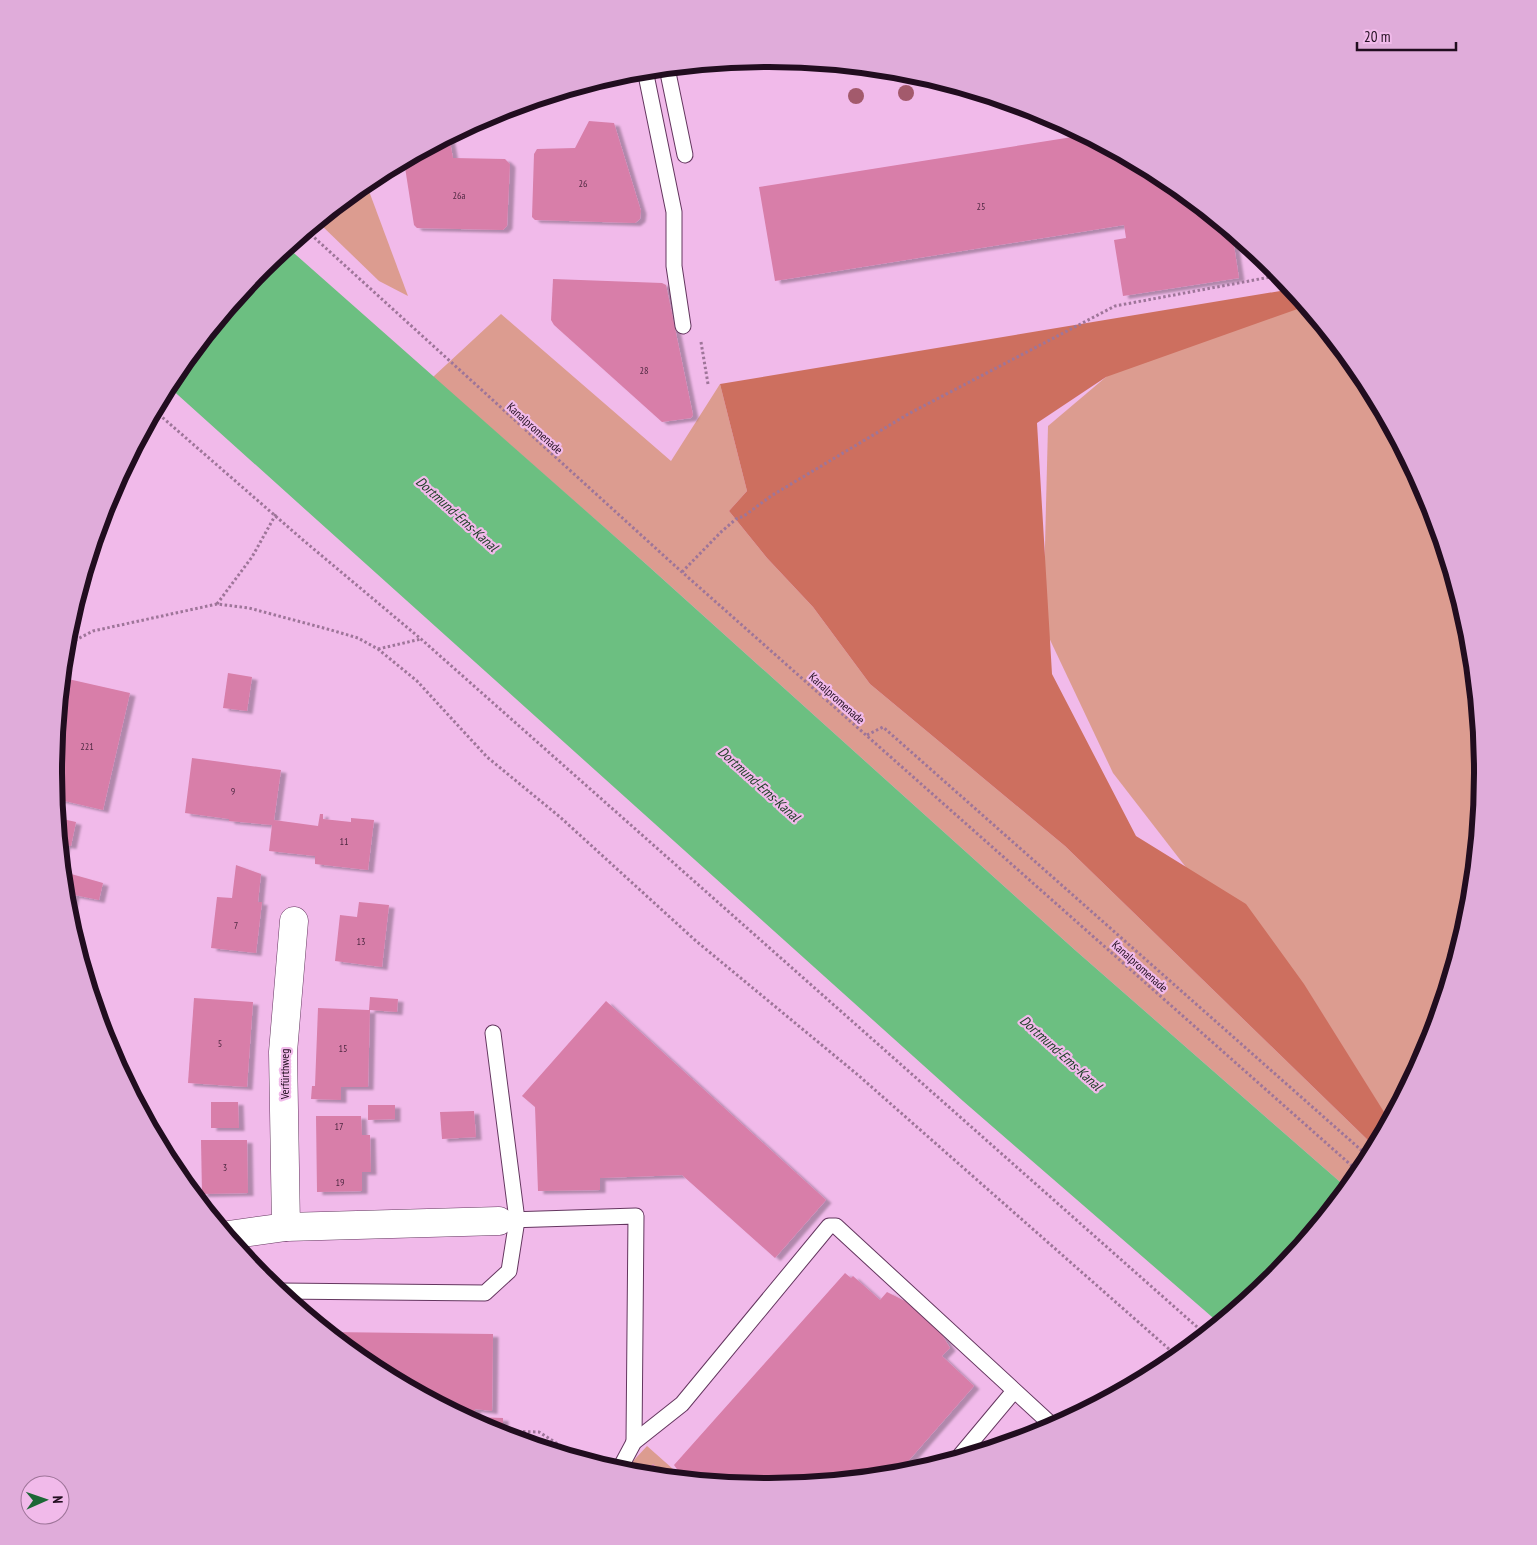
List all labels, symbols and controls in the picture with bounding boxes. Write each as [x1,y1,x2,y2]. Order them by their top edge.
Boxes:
scale bar [1357,20,1456,52]
text: 20 m [1364,27,1390,46]
house number: 26 [579,177,588,190]
house number: 26a [453,189,466,202]
house number: 25 [977,200,986,213]
house number: 28 [640,364,649,377]
street label: Kanalpromenade [504,399,566,457]
water label: Dortmund-Ems-Kanal [412,473,503,557]
street label: Kanalpromenade [806,669,868,727]
house number: 221 [80,740,94,753]
water label: Dortmund-Ems-Kanal [714,743,805,827]
house number: 9 [231,785,235,798]
house number: 11 [340,835,349,848]
house number: 7 [234,919,238,932]
house number: 13 [357,935,366,948]
street label: Kanalpromenade [1109,937,1171,995]
water label: Dortmund-Ems-Kanal [1016,1012,1107,1096]
house number: 5 [218,1037,222,1050]
house number: 15 [339,1042,348,1055]
street label: Verfürthweg [277,1049,292,1100]
house number: 17 [335,1120,344,1133]
house number: 3 [223,1161,227,1174]
house number: 19 [336,1176,345,1189]
north arrow [20,1475,70,1525]
text: N [49,1495,67,1504]

